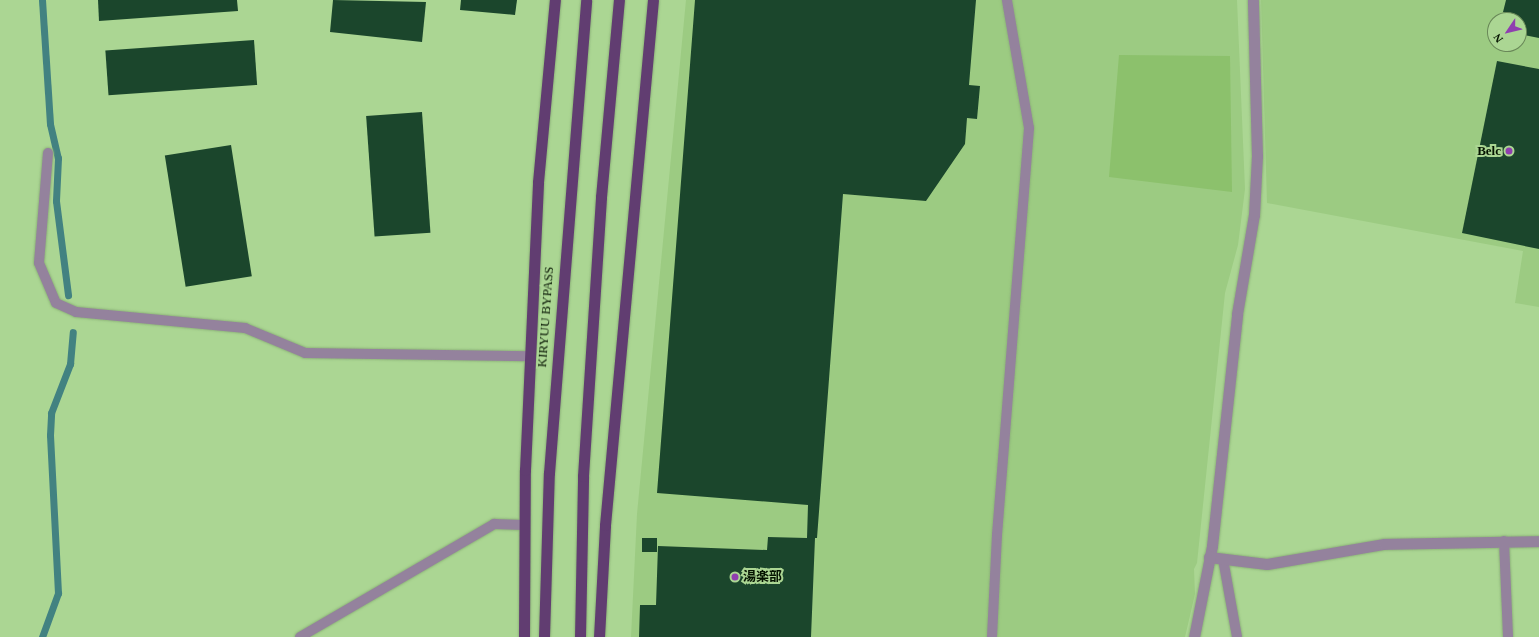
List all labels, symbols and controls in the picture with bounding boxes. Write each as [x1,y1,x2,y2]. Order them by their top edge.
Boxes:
north arrow [1487,12,1527,52]
text: N [1491,32,1505,45]
place label: Belc [1477,143,1501,159]
marker: Belc [1504,146,1514,156]
street label: KIRYUU BYPASS [535,266,557,368]
place label: 湯楽部 [743,569,782,585]
marker: 湯楽部 [730,572,740,582]

